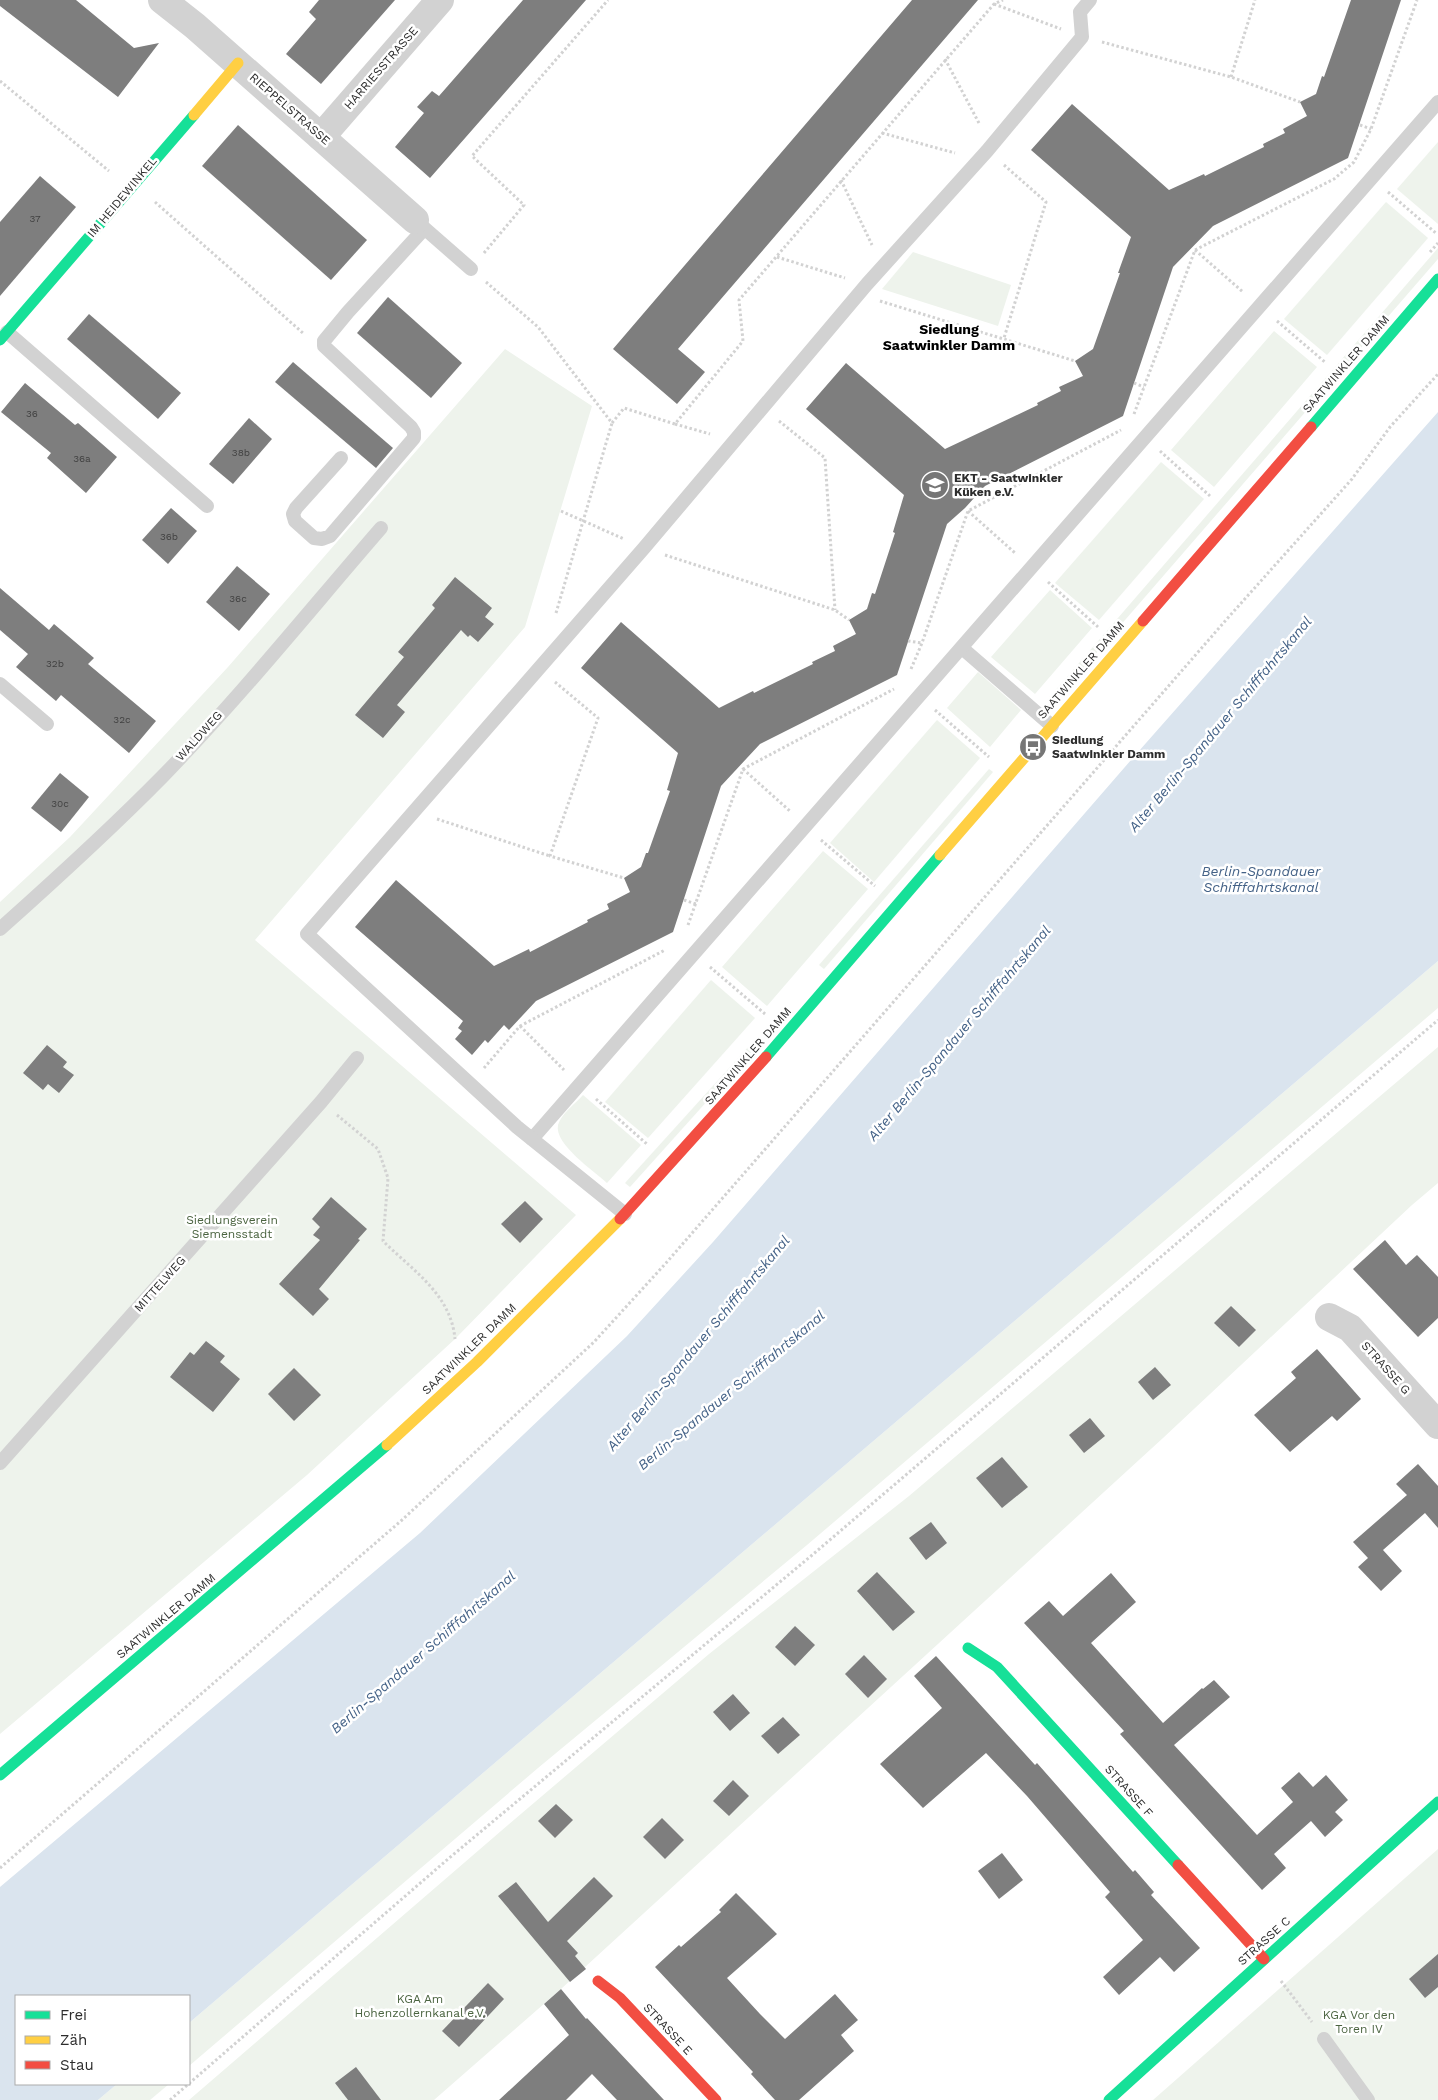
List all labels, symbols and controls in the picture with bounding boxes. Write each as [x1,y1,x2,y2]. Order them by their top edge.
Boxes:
street label: HARRIESSTRASSE [341,24,421,112]
street label: RIEPPELSTRASSE [247,70,333,148]
street label: IM HEIDEWINKEL [84,154,160,240]
house number: 37 [29,213,41,224]
street label: SAATWINKLER DAMM [1300,312,1392,416]
district label: Siedlung Saatwinkler Damm [883,321,1015,353]
house number: 36 [26,408,38,419]
house number: 38b [232,447,250,458]
house number: 36a [73,453,91,464]
school or university icon: EKT - Saatwinkler Küken e.V. [920,470,950,500]
place label: EKT - Saatwinkler Küken e.V. [954,471,1064,499]
house number: 36b [160,531,178,542]
house number: 36c [229,593,247,604]
water label: Alter Berlin-Spandauer Schifffahrtskanal [1125,613,1315,835]
street label: SAATWINKLER DAMM [1035,618,1127,722]
house number: 32b [46,658,64,669]
street label: WALDWEG [173,708,225,764]
house number: 32c [113,714,131,725]
bus stop icon: Siedlung Saatwinkler Damm [1018,732,1048,762]
place label: Siedlung Saatwinkler Damm [1052,733,1165,761]
house number: 30c [51,798,69,809]
water label: Berlin-Spandauer Schifffahrtskanal [1201,863,1321,895]
water label: Alter Berlin-Spandauer Schifffahrtskanal [864,922,1054,1144]
street label: SAATWINKLER DAMM [702,1004,794,1108]
park label: Siedlungsverein Siemensstadt [186,1213,278,1241]
water label: Alter Berlin-Spandauer Schifffahrtskanal [603,1232,793,1454]
street label: MITTELWEG [131,1253,189,1315]
street label: SAATWINKLER DAMM [419,1301,519,1397]
water label: Berlin-Spandauer Schifffahrtskanal [634,1307,828,1473]
street label: STRASSE G [1359,1339,1413,1397]
water label: Berlin-Spandauer Schifffahrtskanal [328,1568,518,1736]
street label: SAATWINKLER DAMM [114,1570,218,1662]
street label: STRASSE F [1102,1762,1156,1820]
street label: STRASSE C [1235,1914,1293,1968]
park label: KGA Am Hohenzollernkanal e.V. [354,1992,486,2020]
legend [15,1995,190,2085]
street label: STRASSE E [641,2000,696,2058]
text: Frei [60,2006,87,2024]
park label: KGA Vor den Toren IV [1323,2008,1395,2036]
text: Zäh [60,2031,87,2049]
text: Stau [60,2056,94,2074]

